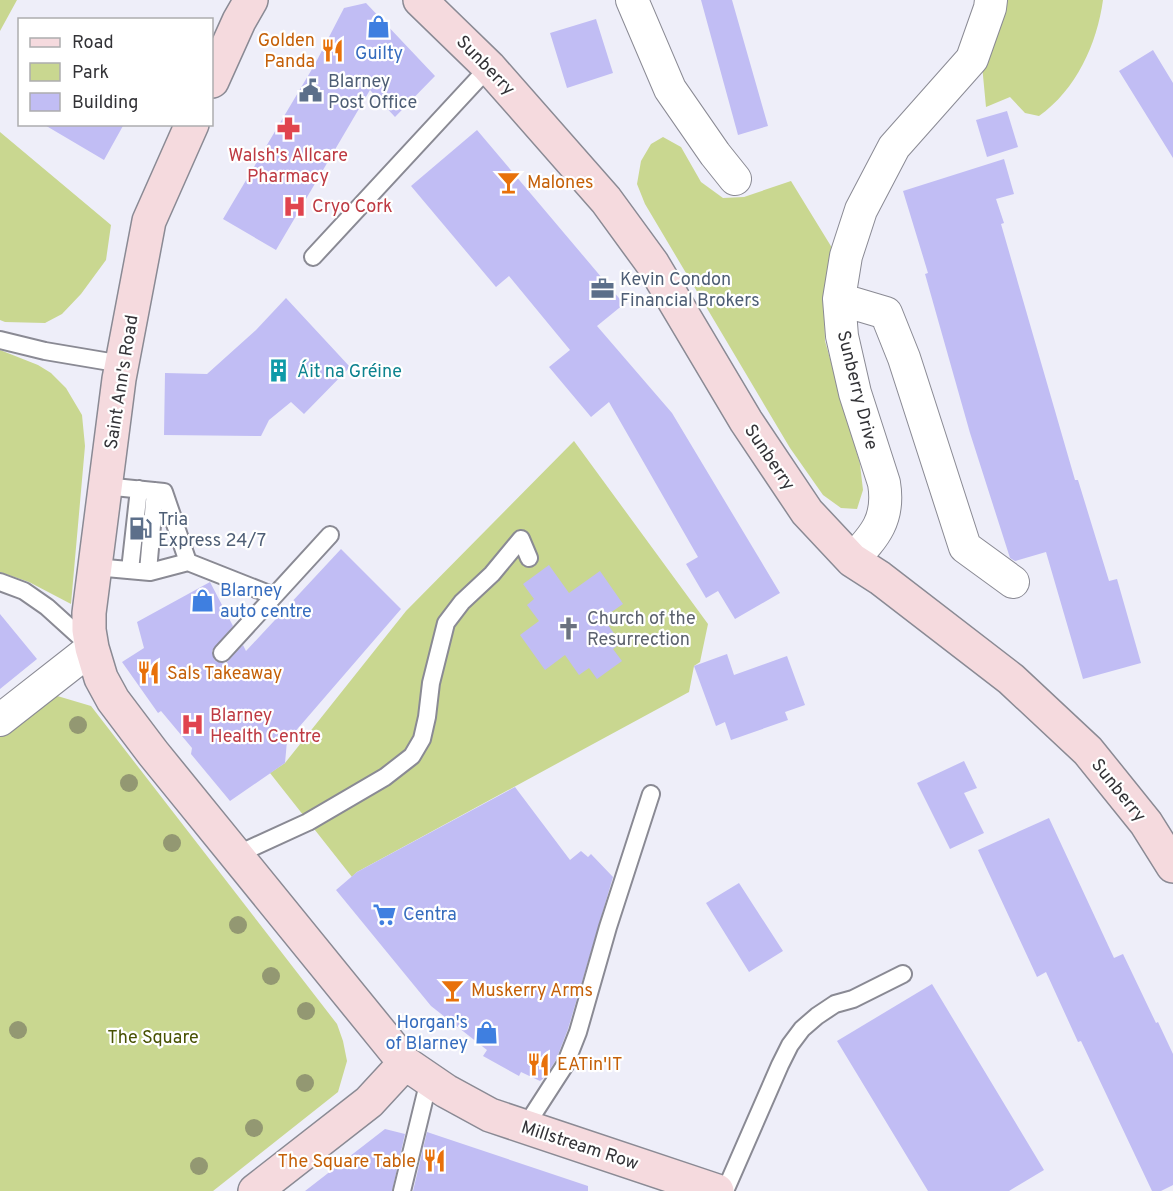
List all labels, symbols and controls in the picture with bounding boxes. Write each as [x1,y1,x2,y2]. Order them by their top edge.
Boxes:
shop icon: Guilty [366,14,392,40]
legend [18,18,213,126]
place label: Golden Panda [258,30,315,74]
street label: Sunberry [451,31,519,101]
text: Road [72,32,114,55]
restaurant icon: Golden Panda [320,37,346,63]
place label: Guilty [355,43,403,66]
text: Park [72,62,109,85]
place label: Blarney Post Office [328,71,417,115]
public building icon: Blarney Post Office [297,78,323,104]
text: Building [72,92,138,115]
pharmacy icon: Walsh's Allcare Pharmacy [275,116,301,142]
place label: Walsh's Allcare Pharmacy [228,145,348,189]
bar icon: Malones [496,169,522,195]
place label: Malones [527,172,593,195]
hospital icon: Cryo Cork [281,193,307,219]
place label: Cryo Cork [312,196,393,219]
place label: Kevin Condon Financial Brokers [620,269,760,313]
office icon: Kevin Condon Financial Brokers [589,276,615,302]
street label: Saint Ann's Road [100,313,144,451]
street label: Sunberry Drive [831,328,882,452]
building icon: Áit na Gréine [266,358,292,384]
place label: Áit na Gréine [297,359,402,384]
street label: Sunberry [738,420,799,495]
place label: Tria Express 24/7 [158,509,266,553]
fuel station icon: Tria Express 24/7 [127,516,153,542]
place label: Blarney auto centre [220,580,312,624]
shop icon: Blarney auto centre [189,587,215,613]
place label: Church of the Resurrection [587,608,696,652]
church icon: Church of the Resurrection [556,615,582,641]
restaurant icon: Sals Takeaway [136,660,162,686]
place label: Sals Takeaway [167,663,282,686]
place label: Blarney Health Centre [210,705,321,749]
hospital icon: Blarney Health Centre [179,712,205,738]
street label: Sunberry [1085,755,1150,827]
supermarket icon: Centra [372,901,398,927]
place label: Centra [403,904,457,927]
bar icon: Muskerry Arms [440,977,466,1003]
place label: Muskerry Arms [471,980,593,1003]
place label: Horgan's of Blarney [386,1012,468,1056]
shop icon: Horgan's of Blarney [473,1019,499,1045]
park label: The Square [107,1027,199,1050]
restaurant icon: EATin'IT [526,1051,552,1077]
place label: EATin'IT [557,1054,623,1077]
street label: Millstream Row [518,1117,641,1176]
restaurant icon: The Square Table [421,1148,447,1174]
place label: The Square Table [278,1151,416,1174]

